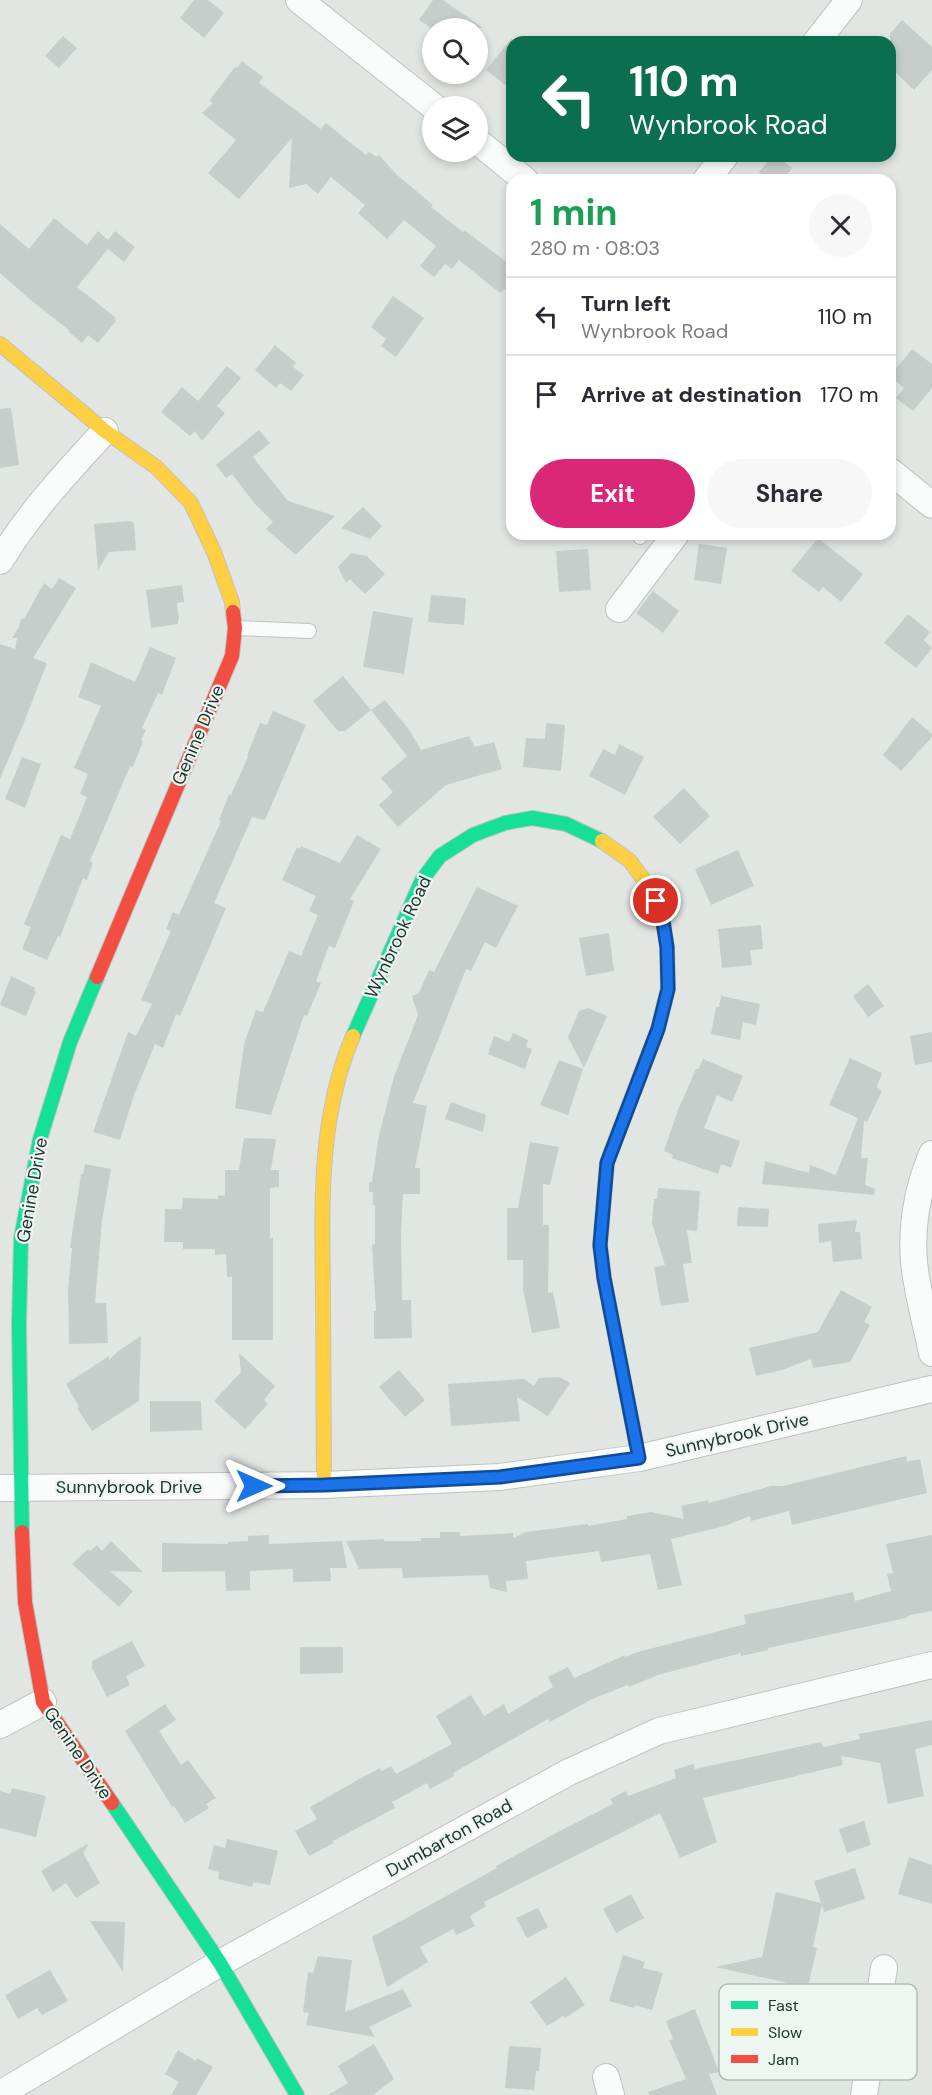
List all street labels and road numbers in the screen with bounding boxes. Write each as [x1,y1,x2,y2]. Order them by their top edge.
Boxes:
street label: Genine Drive [166,681,230,789]
street label: Wynbrook Road [359,872,437,1002]
street label: Genine Drive [11,1135,53,1245]
street label: Sunnybrook Drive [663,1407,811,1463]
street label: Sunnybrook Drive [56,1475,202,1499]
street label: Genine Drive [38,1702,118,1804]
street label: Dumbarton Road [382,1793,516,1883]

